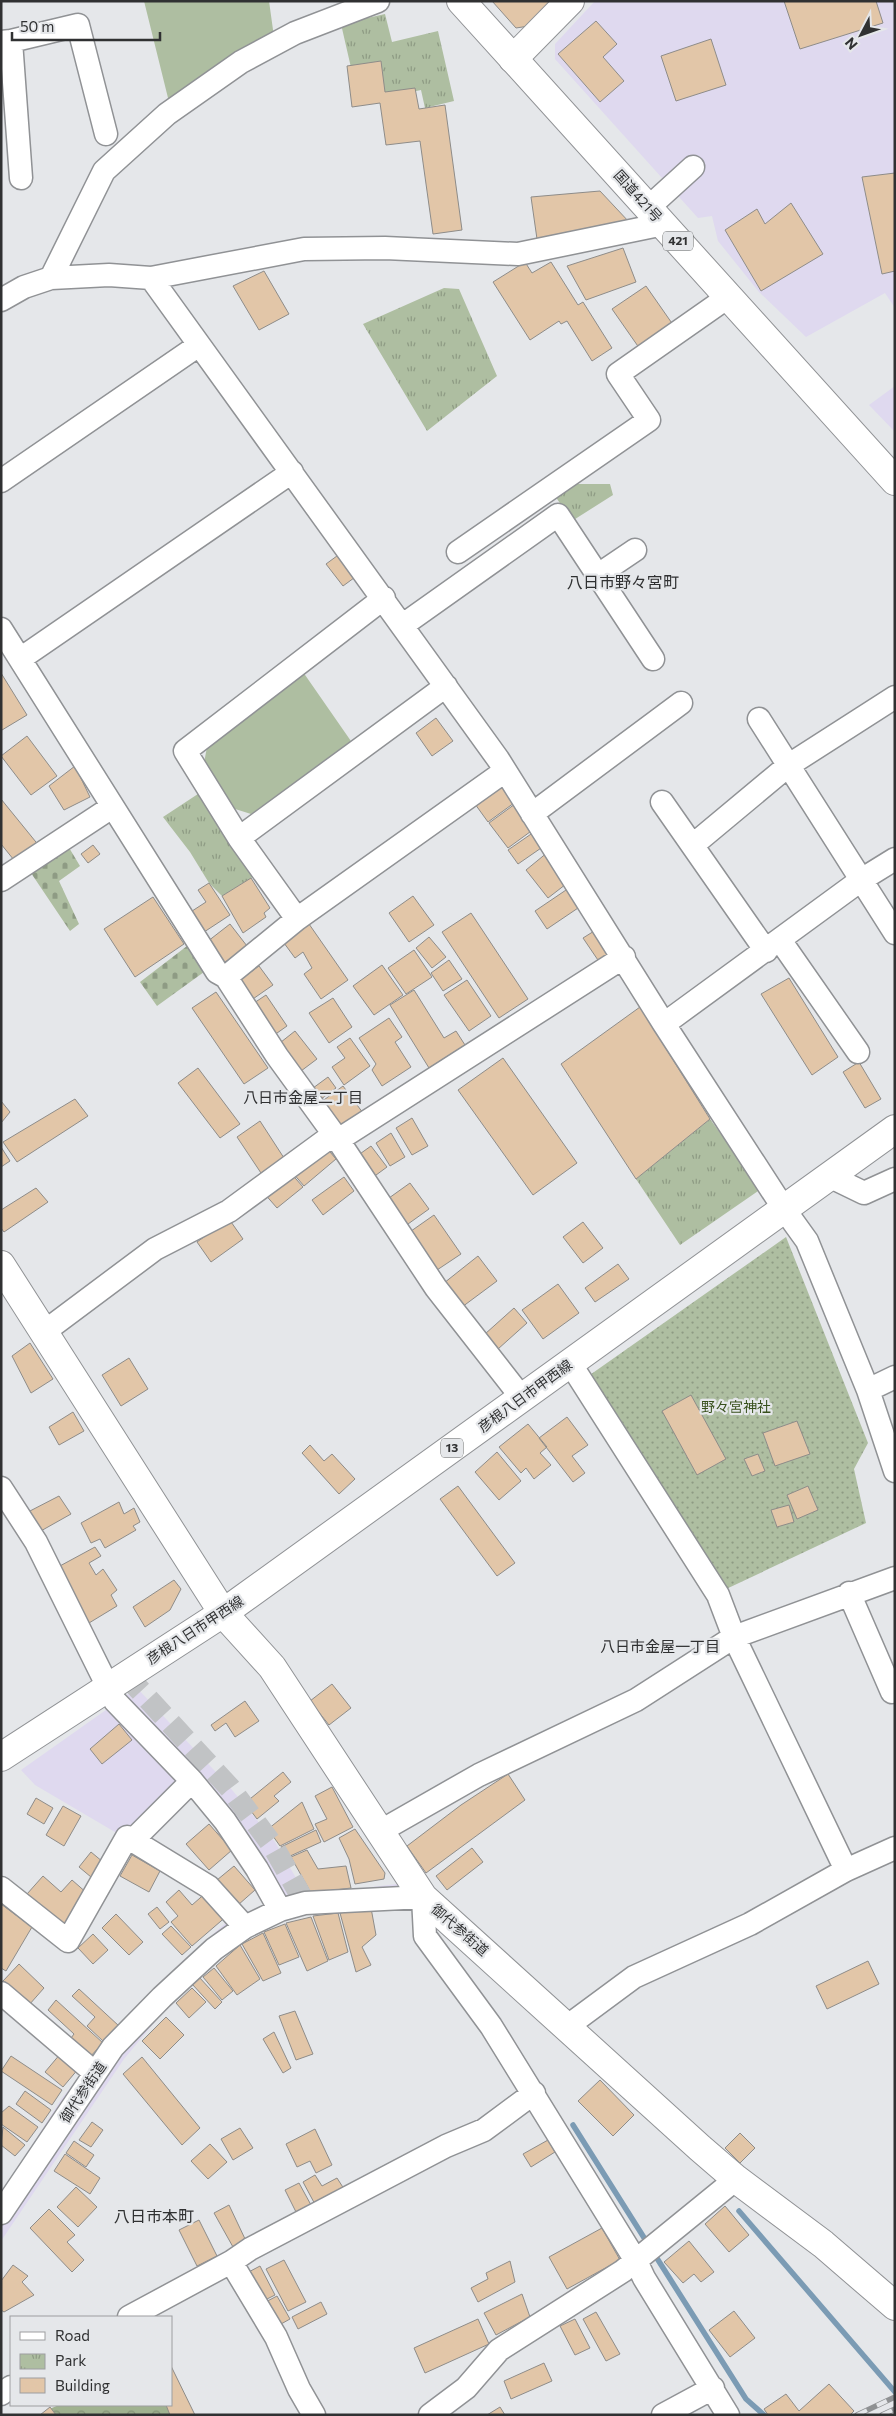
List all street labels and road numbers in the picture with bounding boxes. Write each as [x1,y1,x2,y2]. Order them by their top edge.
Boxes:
street label: 国道421号 [611,166,666,225]
road number: 421 [663,232,693,250]
street label: 彦根八日市甲西線 [474,1356,575,1435]
road number: 13 [441,1439,463,1458]
street label: 彦根八日市甲西線 [143,1592,246,1667]
street label: 御代参街道 [428,1900,492,1959]
street label: 御代参街道 [56,2058,109,2125]

